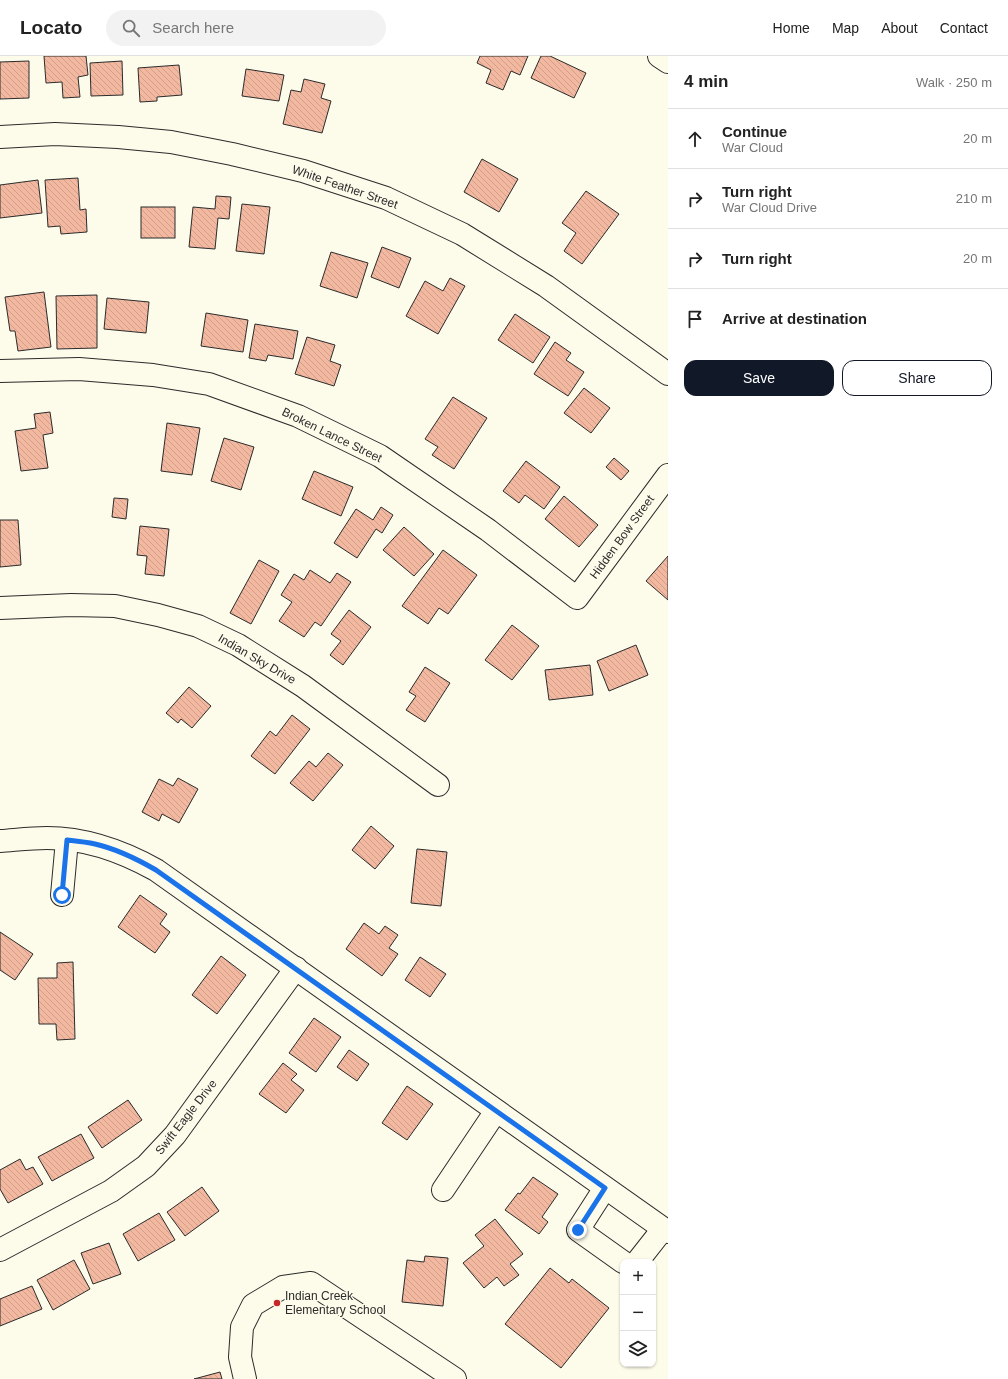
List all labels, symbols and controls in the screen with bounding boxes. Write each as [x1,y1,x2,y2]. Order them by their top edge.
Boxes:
search box [106,10,386,46]
text: Locato [20,17,82,38]
icon: search [120,17,142,39]
text: Search here [152,19,234,36]
text: Home [773,20,810,36]
text: Map [832,20,859,36]
text: About [881,20,918,36]
text: Contact [940,20,988,36]
text: 4 min [684,72,728,91]
text: Walk · 250 m [916,75,992,90]
text: Continue [722,123,787,140]
icon: ahead [684,128,706,150]
text: 20 m [963,131,992,146]
text: War Cloud [722,140,783,155]
street label: White Feather Street [290,162,400,212]
text: Turn right [722,183,792,200]
icon: right [684,188,706,210]
text: 210 m [956,191,992,206]
text: War Cloud Drive [722,200,817,215]
icon: right [684,248,706,270]
text: Turn right [722,250,792,267]
text: 20 m [963,251,992,266]
icon: arrive [684,308,706,330]
text: Arrive at destination [722,310,867,327]
button: Save [684,360,834,396]
button: Share [842,360,992,396]
street label: Broken Lance Street [280,405,385,466]
street label: Hidden Bow Street [587,492,657,582]
street label: Indian Sky Drive [216,631,299,687]
route start [53,886,71,904]
street label: Swift Eagle Drive [152,1076,220,1157]
route end [569,1221,587,1239]
map controls [620,1259,656,1367]
button: + [620,1259,656,1295]
place label: Indian Creek Elementary School [285,1289,386,1317]
button: − [620,1295,656,1331]
marker: Indian Creek Elementary School [272,1298,282,1308]
button: layers [620,1331,656,1367]

